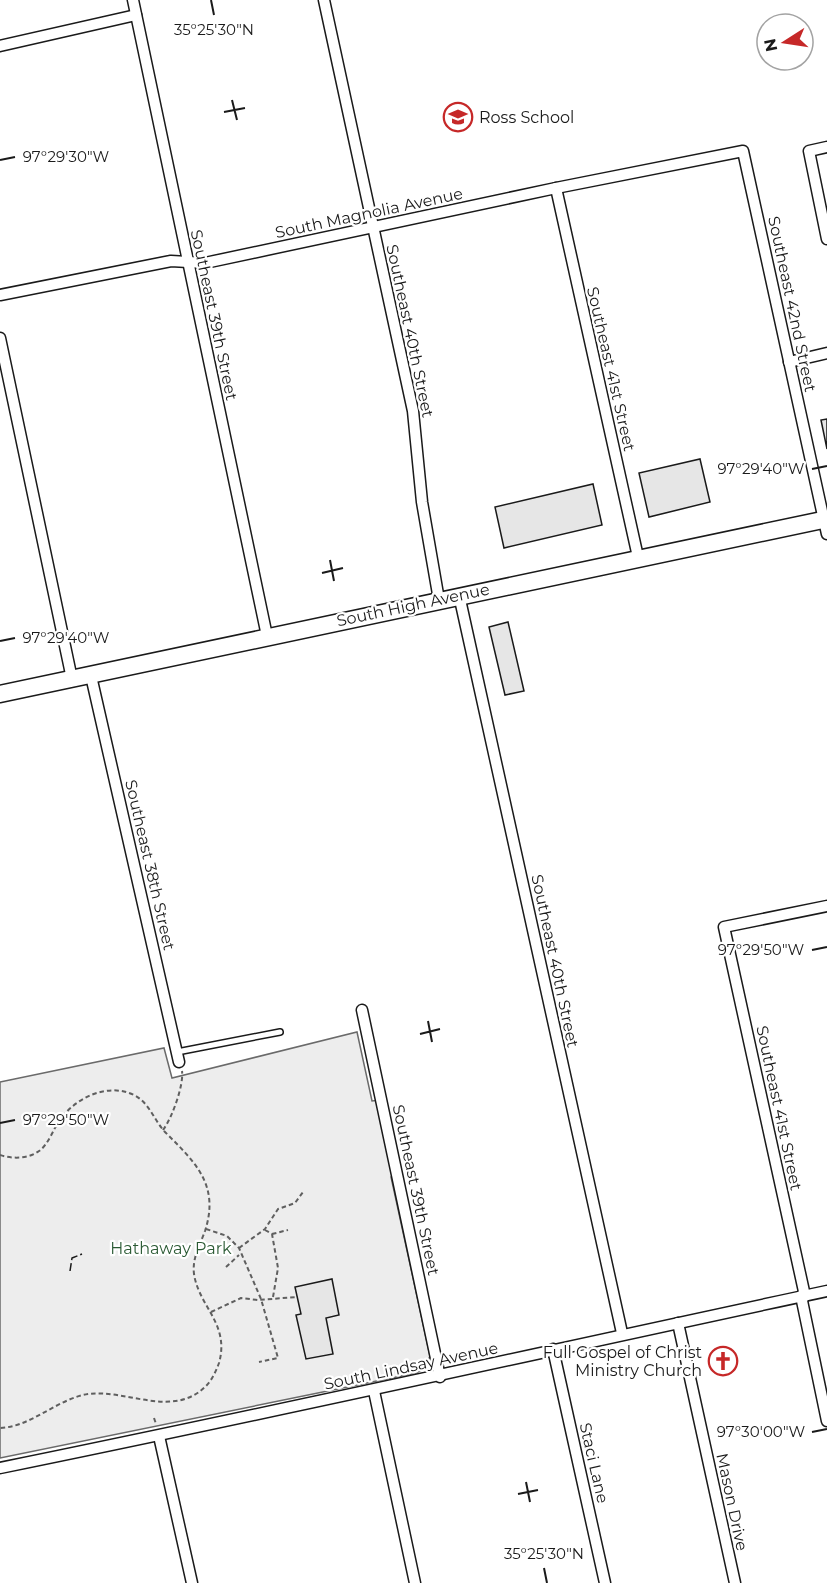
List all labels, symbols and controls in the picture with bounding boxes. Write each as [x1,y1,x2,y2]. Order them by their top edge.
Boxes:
north arrow [755,12,815,72]
text: 35°25'30"N [174,20,254,39]
text: N [760,37,781,53]
school or university icon: Ross School [442,101,474,133]
place label: Ross School [479,108,574,127]
text: 97°29'30"W [23,147,110,166]
street label: South Magnolia Avenue [273,184,465,242]
street label: Southeast 42nd Street [764,214,820,394]
street label: Southeast 39th Street [187,228,241,403]
street label: Southeast 40th Street [382,243,438,420]
street label: Southeast 41st Street [583,285,639,454]
text: 97°29'40"W [717,459,805,478]
street label: South High Avenue [335,580,491,630]
text: 97°29'40"W [22,628,110,647]
street label: Southeast 38th Street [121,778,179,953]
street label: Southeast 40th Street [527,873,583,1050]
text: 97°29'50"W [718,940,805,959]
street label: Southeast 41st Street [752,1024,806,1193]
street label: Southeast 39th Street [389,1103,443,1278]
text: 97°29'50"W [23,1110,110,1129]
park label: Hathaway Park [110,1239,232,1258]
street label: South Lindsay Avenue [322,1338,500,1394]
place label: Full Gospel of Christ Ministry Church [543,1343,702,1380]
church icon: Full Gospel of Christ Ministry Church [707,1345,739,1377]
street label: Staci Lane [575,1421,613,1505]
text: 97°30'00"W [717,1422,805,1441]
street label: Mason Drive [712,1451,752,1553]
text: 35°25'30"N [504,1544,584,1563]

